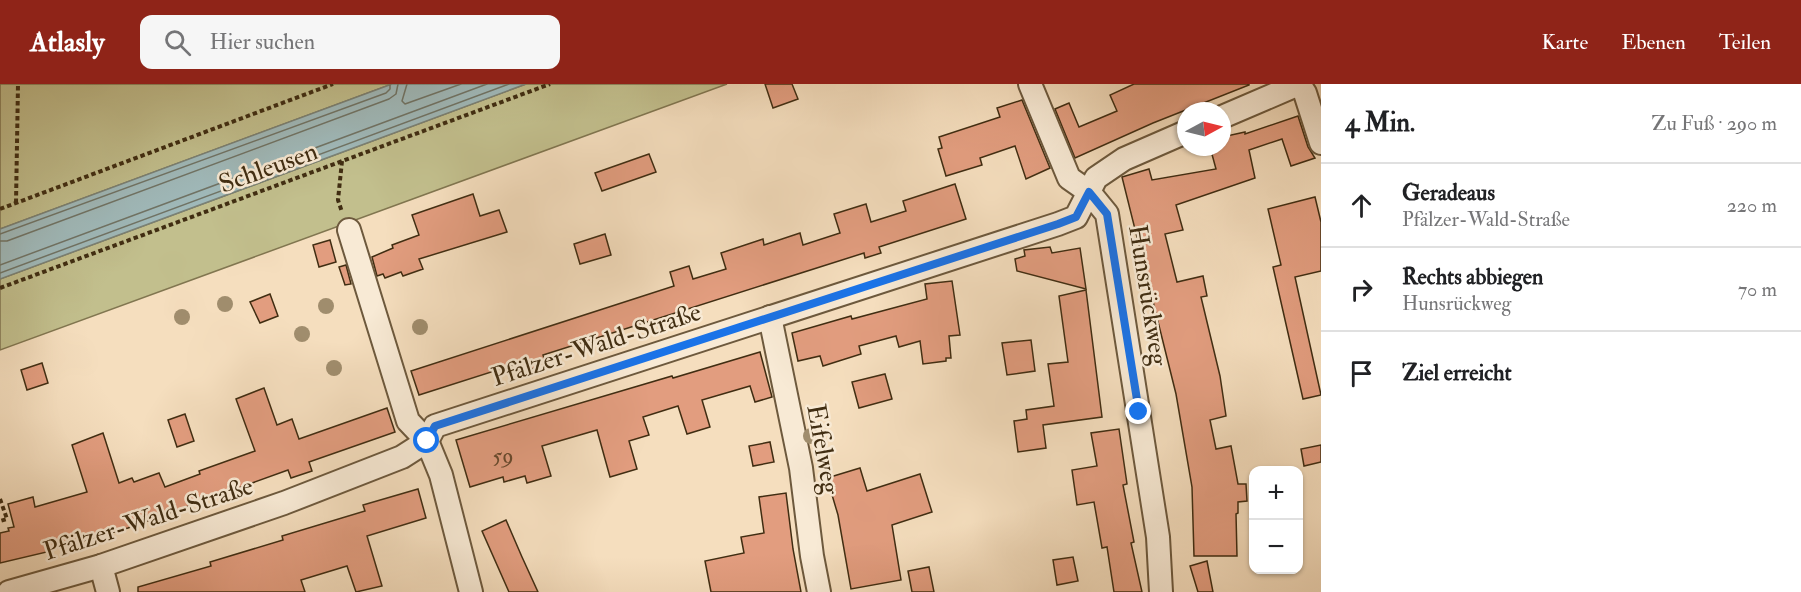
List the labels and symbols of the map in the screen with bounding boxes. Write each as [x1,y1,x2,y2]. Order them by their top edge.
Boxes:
north arrow [1177,102,1231,156]
street label: Schleusen [215,135,322,201]
street label: Hunsrückweg [1121,222,1175,369]
street label: Pfälzer-Wald-Straße [488,296,705,394]
route end [1125,398,1151,424]
street label: Eifelweg [799,402,847,498]
route start [413,427,439,453]
house number: 59 [493,442,513,470]
street label: Pfälzer-Wald-Straße [40,470,257,568]

